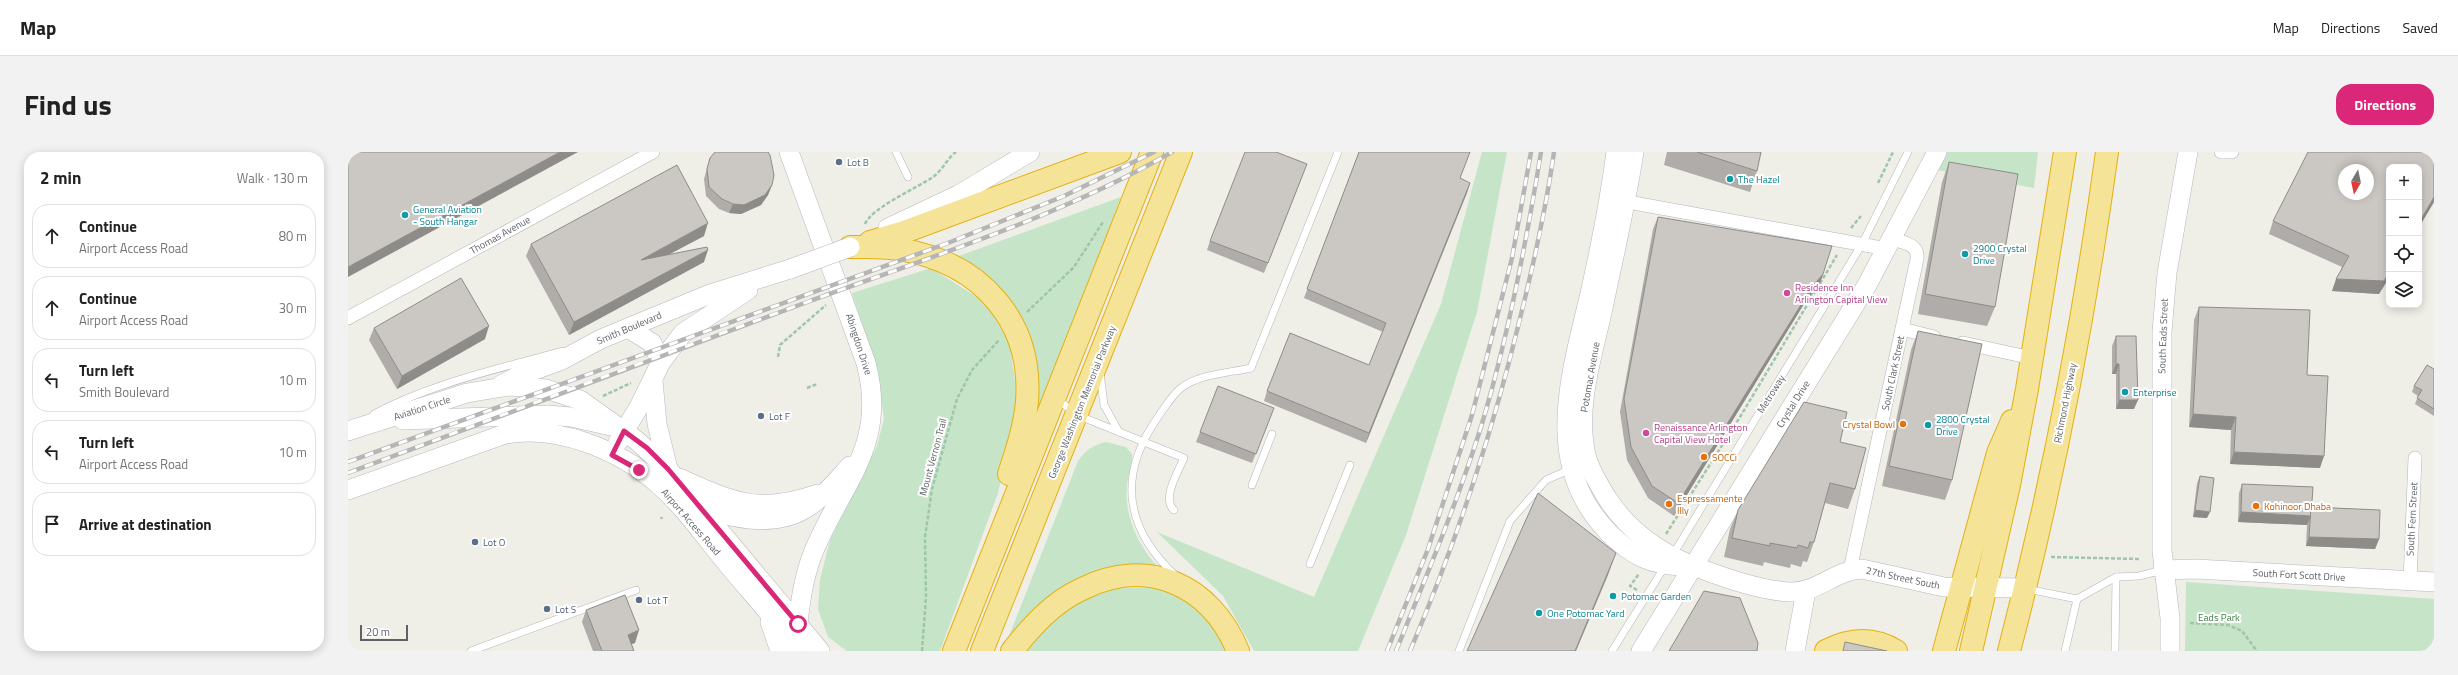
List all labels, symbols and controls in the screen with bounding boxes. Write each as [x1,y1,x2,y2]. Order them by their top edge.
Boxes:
text: Map [20,13,56,42]
text: Map [2273,17,2299,38]
text: Directions [2321,17,2380,38]
text: Saved [2402,17,2438,38]
text: Find us [24,83,112,126]
button: Directions [2336,84,2434,125]
place label: Lot B [847,155,869,170]
marker: Lot B [834,157,844,167]
north arrow [2338,164,2374,200]
map controls [2386,164,2422,308]
button: + [2386,164,2422,200]
text: 2 min [40,165,81,191]
text: Walk · 130 m [237,168,308,188]
place label: The Hazel [1738,172,1780,187]
marker: The Hazel [1725,174,1735,184]
button: − [2386,200,2422,236]
place label: General Aviation - South Hangar [413,202,482,229]
marker: General Aviation - South Hangar [400,210,410,220]
street label: Thomas Avenue [467,212,533,258]
text: Continue [79,215,137,238]
icon: ahead [41,225,63,247]
text: 80 m [279,226,307,246]
button: locate [2386,236,2422,272]
text: Airport Access Road [79,238,188,258]
place label: 2900 Crystal Drive [1973,241,2027,268]
marker: 2900 Crystal Drive [1960,249,1970,259]
button: layers [2386,272,2422,308]
place label: Residence Inn Arlington Capital View [1795,280,1888,307]
text: Continue [79,287,137,310]
marker: Residence Inn Arlington Capital View [1782,288,1792,298]
icon: ahead [41,297,63,319]
text: 30 m [279,298,307,318]
street label: South Eads Street [2154,298,2172,374]
street label: Smith Boulevard [594,308,664,348]
text: Airport Access Road [79,310,188,330]
street label: Abingdon Drive [842,311,876,377]
street label: George Washington Memorial Parkway [1044,323,1120,481]
street label: South Clark Street [1878,334,1908,412]
street label: Potomac Avenue [1576,341,1604,413]
text: Turn left [79,359,134,382]
street label: Richmond Highway [2050,361,2080,444]
icon: left [41,369,63,391]
text: 10 m [279,370,307,390]
street label: Metroway [1753,372,1789,416]
street label: Crystal Drive [1773,377,1813,431]
text: Smith Boulevard [79,382,169,402]
place label: Enterprise [2133,385,2177,400]
marker: Enterprise [2120,387,2130,397]
street label: Aviation Circle [392,392,452,424]
place label: Lot F [769,409,790,424]
marker: Lot F [756,411,766,421]
place label: 2800 Crystal Drive [1936,412,1990,439]
street label: Mount Vernon Trail [915,417,951,497]
place label: Crystal Bowl [1842,417,1895,432]
marker: Crystal Bowl [1898,419,1908,429]
place label: Renaissance Arlington Capital View Hotel [1654,420,1748,447]
marker: 2800 Crystal Drive [1923,420,1933,430]
marker: Renaissance Arlington Capital View Hotel [1641,428,1651,438]
text: Turn left [79,431,134,454]
icon: left [41,441,63,463]
text: 10 m [279,442,307,462]
place label: SOCCi [1712,450,1737,465]
marker: SOCCi [1699,452,1709,462]
text: Airport Access Road [79,454,188,474]
route end [630,461,648,479]
street label: South Fern Street [2403,481,2421,556]
street label: Airport Access Road [658,485,724,559]
place label: Espressamente Illy [1677,491,1742,518]
marker: Espressamente Illy [1664,499,1674,509]
place label: Kohinoor Dhaba [2264,499,2331,514]
marker: Kohinoor Dhaba [2251,501,2261,511]
icon: arrive [41,513,63,535]
text: Arrive at destination [79,513,212,536]
place label: Lot O [483,535,506,550]
marker: Lot O [470,537,480,547]
street label: 27th Street South [1865,563,1941,593]
street label: South Fort Scott Drive [2252,565,2346,585]
place label: Potomac Garden [1621,589,1691,604]
marker: Potomac Garden [1608,591,1618,601]
place label: Lot T [647,593,669,608]
marker: Lot T [634,595,644,605]
place label: Lot S [555,602,576,617]
marker: Lot S [542,604,552,614]
place label: One Potomac Yard [1547,606,1624,621]
marker: One Potomac Yard [1534,608,1544,618]
park label: Eads Park [2198,610,2240,625]
route start [789,615,807,633]
scale bar [360,623,408,642]
text: 20 m [366,624,390,640]

